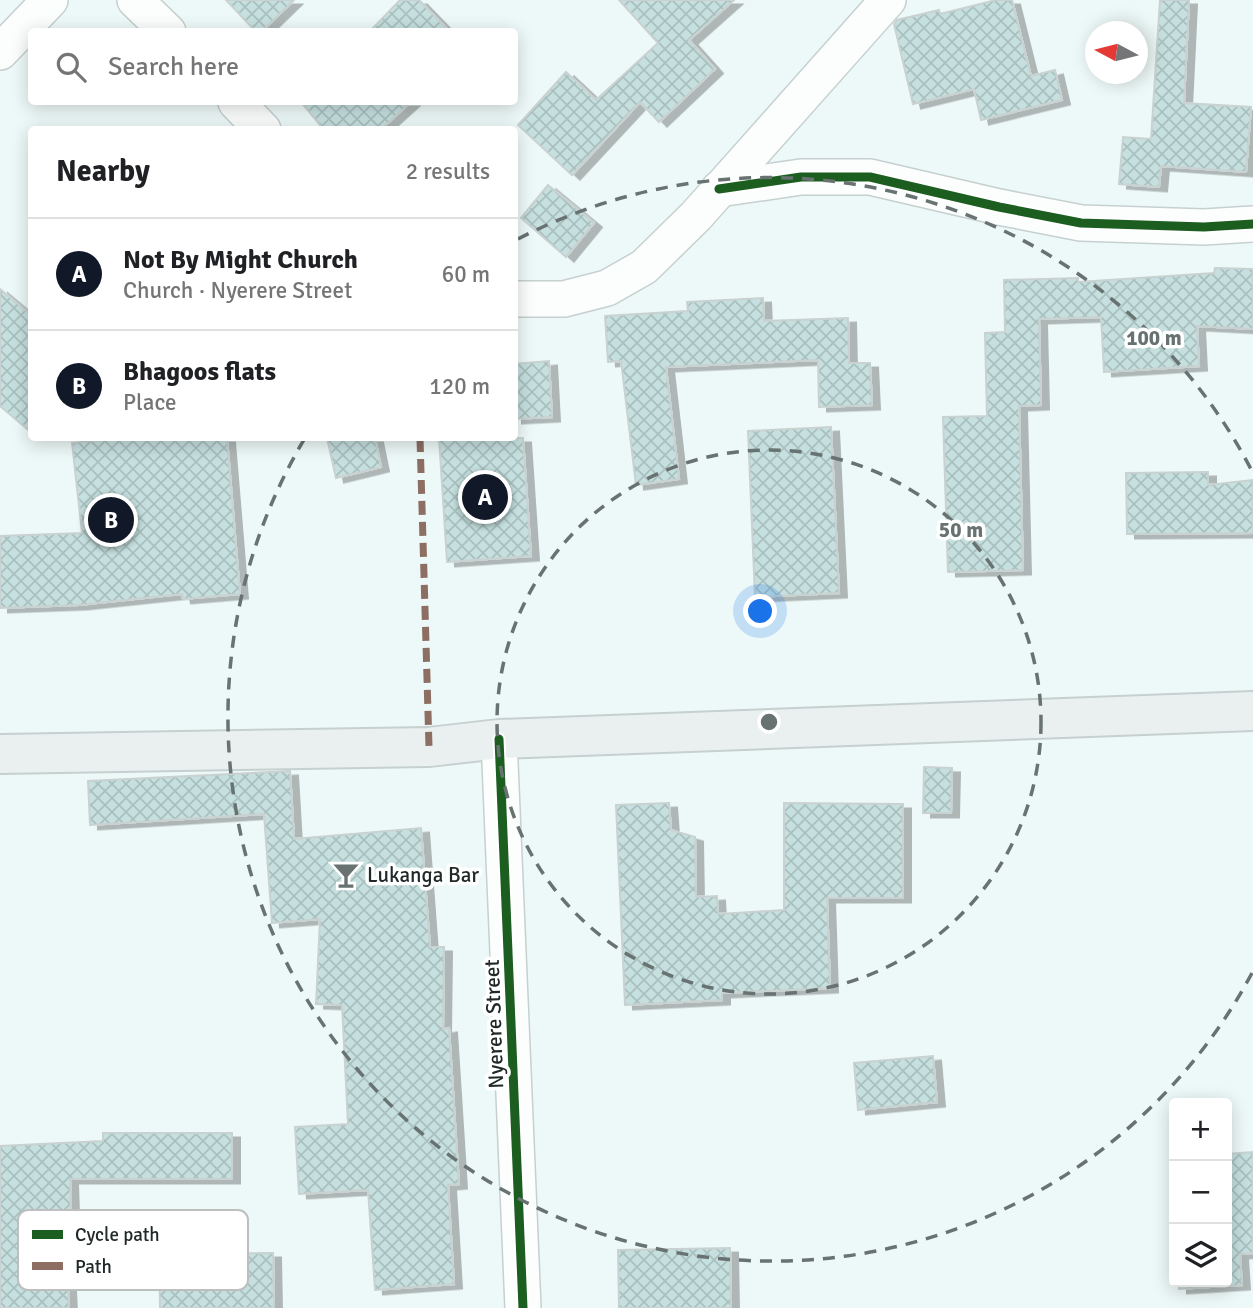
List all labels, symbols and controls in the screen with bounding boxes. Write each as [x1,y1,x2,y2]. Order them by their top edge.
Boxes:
north arrow [1085,21,1148,84]
search box [28,28,518,105]
icon: search [52,48,90,86]
text: Search here [108,51,239,83]
text: Nearby [56,153,150,190]
text: 2 results [406,157,490,186]
text: Not By Might Church [123,244,358,276]
text: A [72,260,86,289]
text: 60 m [442,260,490,289]
text: Church · Nyerere Street [123,276,352,305]
text: 100 m [1126,325,1182,351]
text: Bhagoos flats [123,356,276,388]
text: B [72,372,86,401]
text: 120 m [429,372,490,401]
text: Place [123,388,177,417]
pin: A [462,471,508,523]
pin: B [88,494,134,546]
text: 50 m [939,517,983,543]
your location [743,594,777,628]
centre of rings [757,710,781,734]
bar icon: Lukanga Bar [331,860,361,890]
place label: Lukanga Bar [367,862,479,888]
street label: Nyerere Street [479,959,509,1089]
map controls [1169,1098,1232,1287]
button: + [1169,1098,1232,1161]
button: − [1169,1161,1232,1224]
legend [18,1210,248,1290]
text: Cycle path [75,1223,160,1247]
button: layers [1169,1224,1232,1287]
text: Path [75,1255,112,1279]

